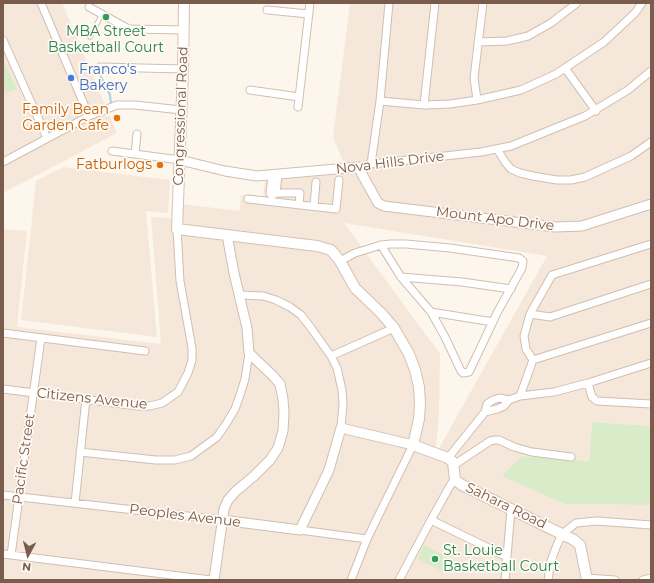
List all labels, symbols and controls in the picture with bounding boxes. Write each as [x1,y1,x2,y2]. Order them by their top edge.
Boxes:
marker: MBA Street Basketball Court [101,12,111,22]
place label: MBA Street Basketball Court [48,24,164,56]
street label: Congressional Road [170,46,192,186]
place label: Franco's Bakery [79,62,136,94]
marker: Franco's Bakery [66,73,76,83]
place label: Family Bean Garden Cafe [22,102,109,134]
marker: Family Bean Garden Cafe [112,113,122,123]
street label: Nova Hills Drive [335,148,445,178]
place label: Fatburlogs [76,157,152,173]
marker: Fatburlogs [155,160,165,170]
street label: Mount Apo Drive [435,203,555,235]
street label: Citizens Avenue [36,385,148,413]
street label: Pacific Street [9,412,39,506]
street label: Sahara Road [463,479,549,533]
street label: Peoples Avenue [128,501,242,531]
north arrow [8,535,48,575]
place label: St. Louie Basketball Court [443,543,559,576]
marker: St. Louie Basketball Court [430,554,440,564]
text: N [21,559,32,574]

